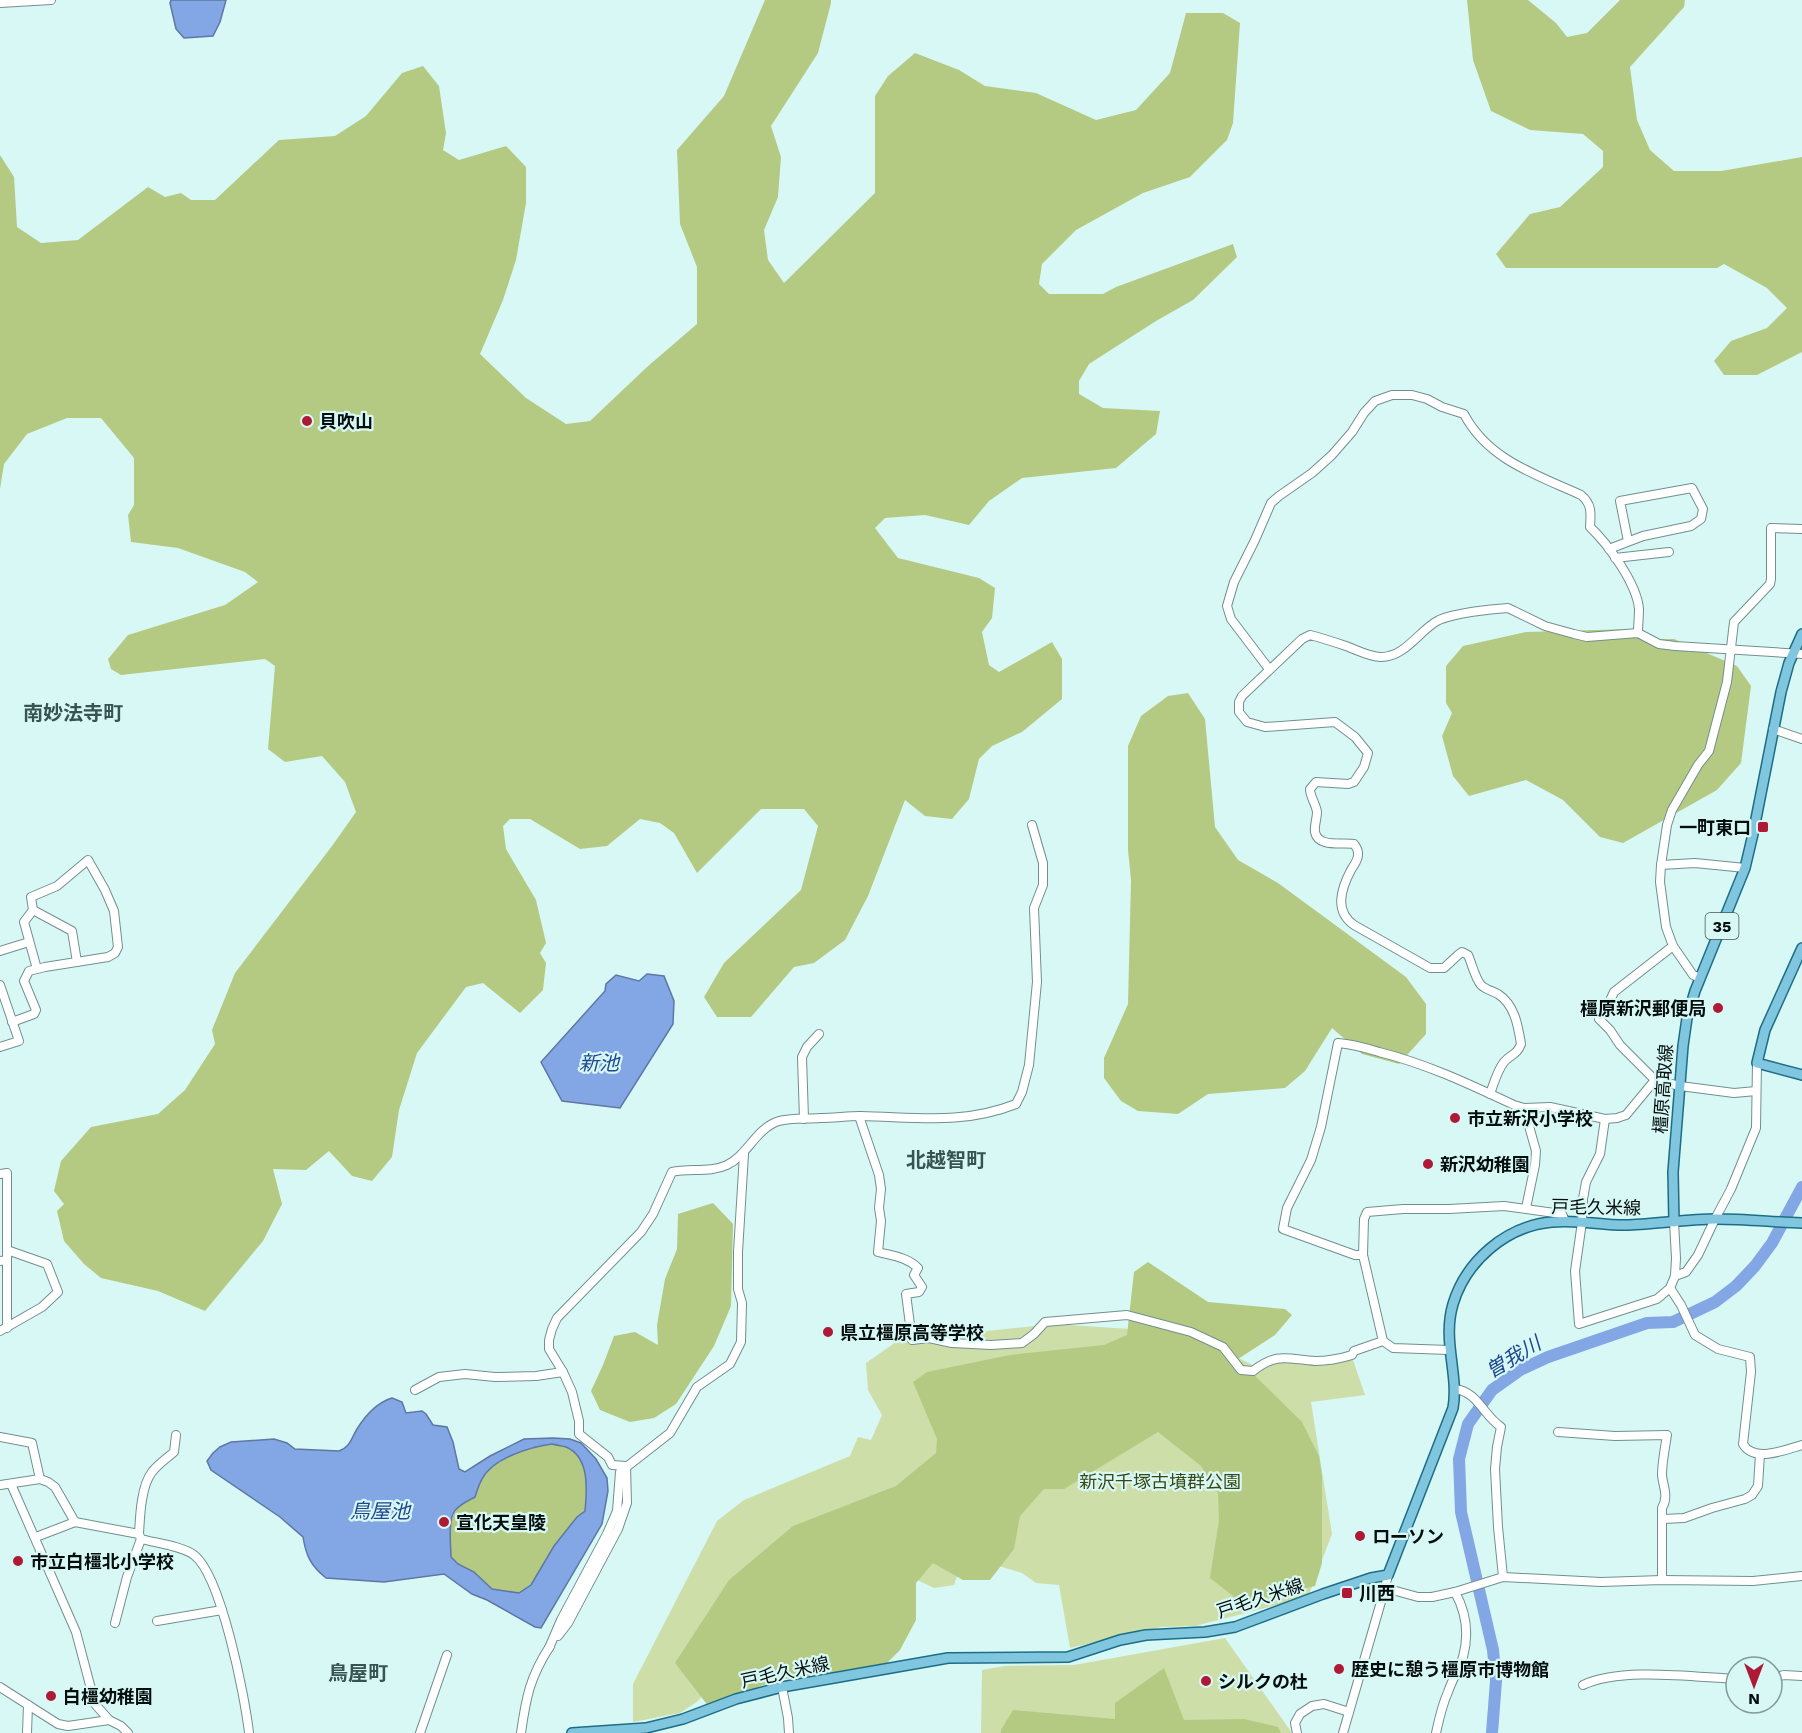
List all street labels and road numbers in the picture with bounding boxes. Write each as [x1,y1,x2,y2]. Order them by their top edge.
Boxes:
road number: 35 [1706,913,1738,939]
street label: 橿原高取線 [1649,1043,1677,1135]
street label: 戸毛久米線 [1551,1196,1641,1218]
street label: 戸毛久米線 [1214,1574,1306,1622]
street label: 戸毛久米線 [739,1652,831,1692]

